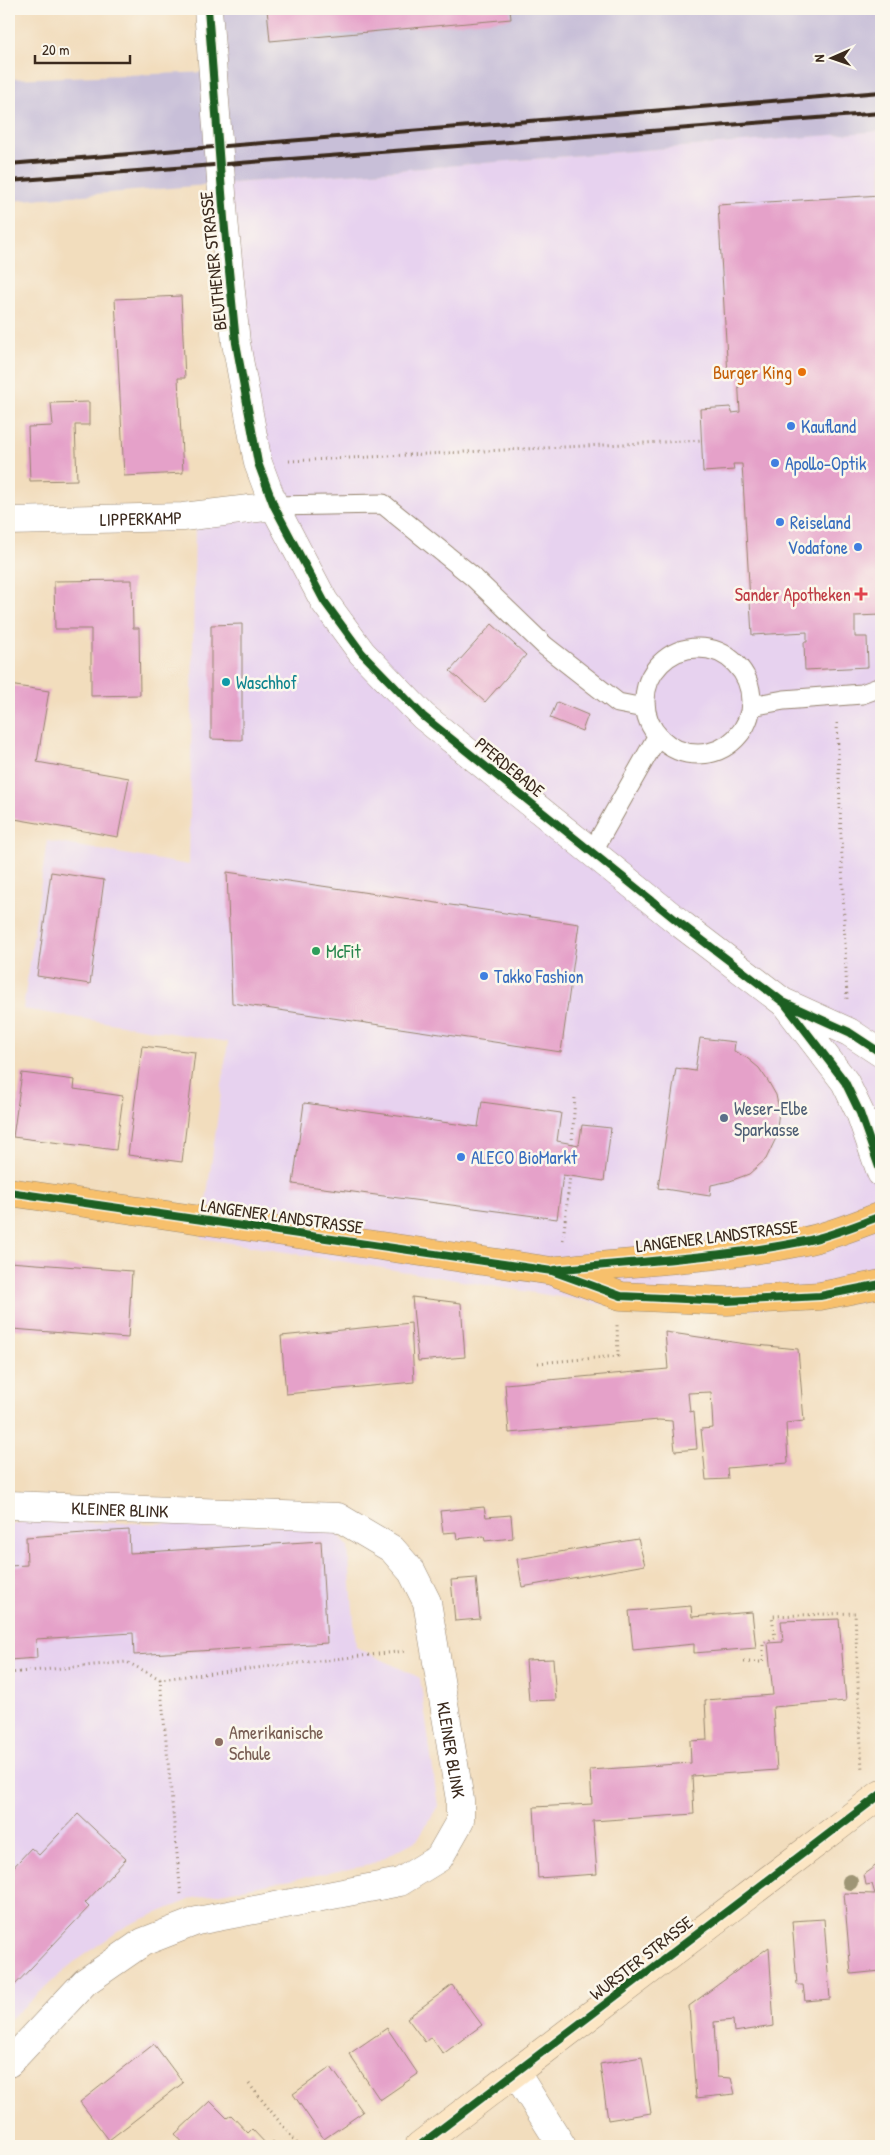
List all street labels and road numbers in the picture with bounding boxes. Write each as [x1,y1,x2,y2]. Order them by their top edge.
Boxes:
street label: BEUTHENER STRASSE [193,190,233,332]
street label: LIPPERKAMP [100,505,182,531]
street label: PFERDEBADE [470,731,550,803]
street label: LANGENER LANDSTRASSE [199,1192,365,1240]
street label: LANGENER LANDSTRASSE [634,1214,800,1258]
street label: KLEINER BLINK [71,1495,170,1523]
street label: KLEINER BLINK [431,1700,472,1801]
street label: WURSTER STRASSE [584,1910,698,2006]

